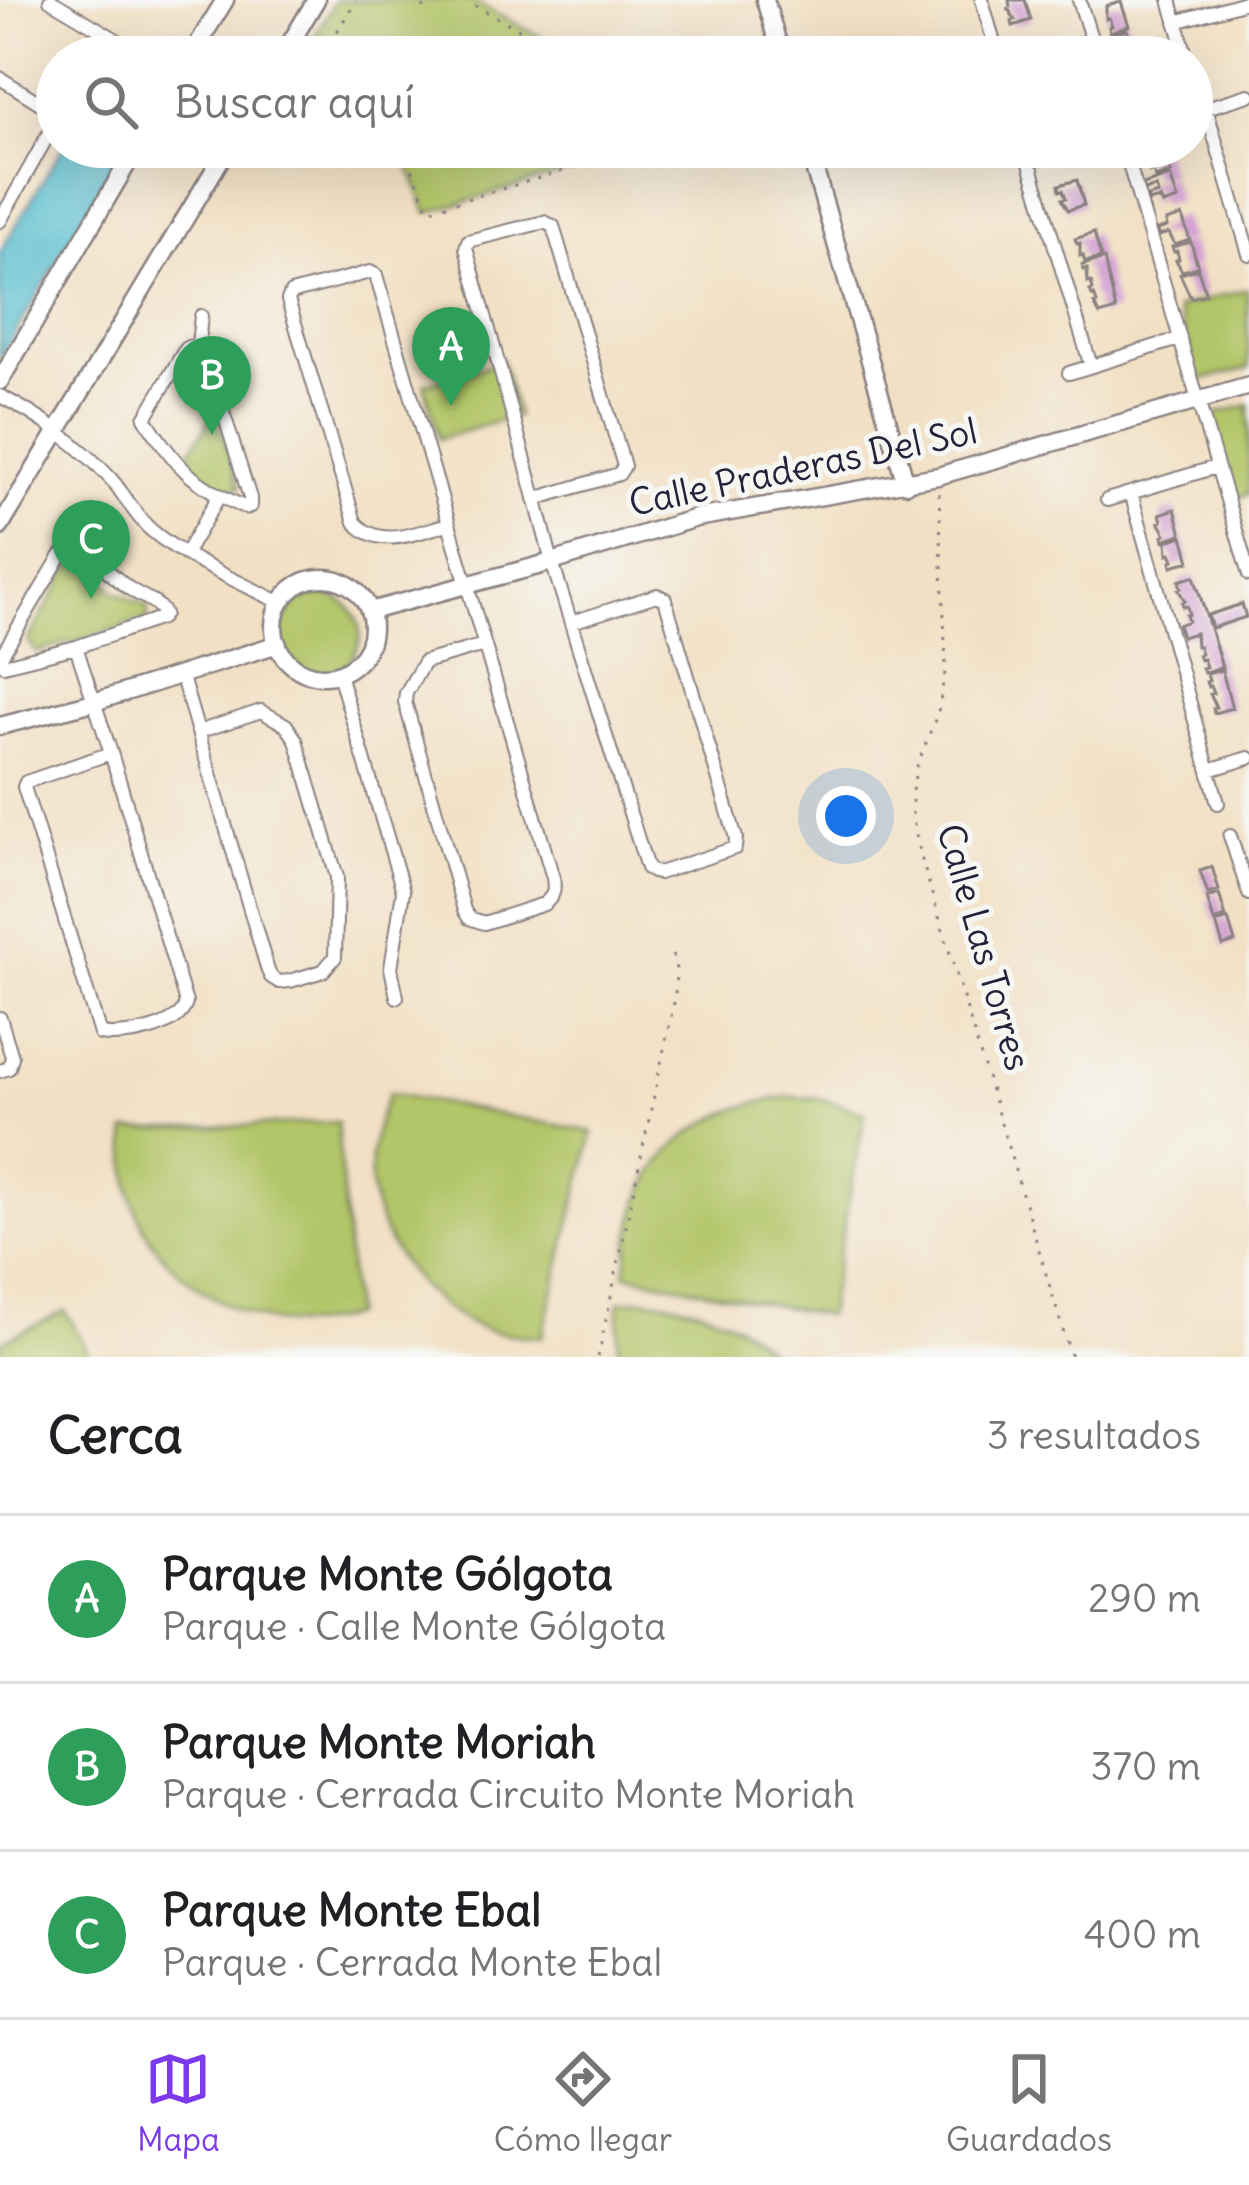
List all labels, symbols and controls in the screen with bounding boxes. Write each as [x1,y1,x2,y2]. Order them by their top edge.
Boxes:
search box [36,36,1213,168]
icon: search [78,69,144,135]
text: Buscar aquí [174,74,414,130]
pin: A [412,307,490,406]
pin: B [173,336,251,435]
street label: Calle Praderas Del Sol [625,408,981,526]
pin: C [52,500,130,599]
your location [816,786,876,846]
street label: Calle Las Torres [927,819,1041,1075]
text: Cerca [48,1403,183,1467]
text: 3 resultados [987,1411,1201,1460]
text: Parque Monte Gólgota [162,1546,613,1602]
text: A [74,1574,100,1623]
text: 290 m [1088,1574,1201,1623]
text: Parque · Calle Monte Gólgota [162,1602,666,1651]
text: Parque Monte Moriah [162,1714,596,1770]
text: B [74,1742,100,1791]
text: 370 m [1091,1742,1201,1791]
text: Parque · Cerrada Circuito Monte Moriah [162,1770,855,1819]
text: Parque Monte Ebal [162,1882,541,1938]
text: C [74,1910,100,1959]
text: 400 m [1084,1910,1201,1959]
text: Parque · Cerrada Monte Ebal [162,1938,662,1987]
tab: Mapa [137,2046,220,2160]
tab: Cómo llegar [494,2046,672,2160]
tab: Guardados [946,2046,1112,2160]

